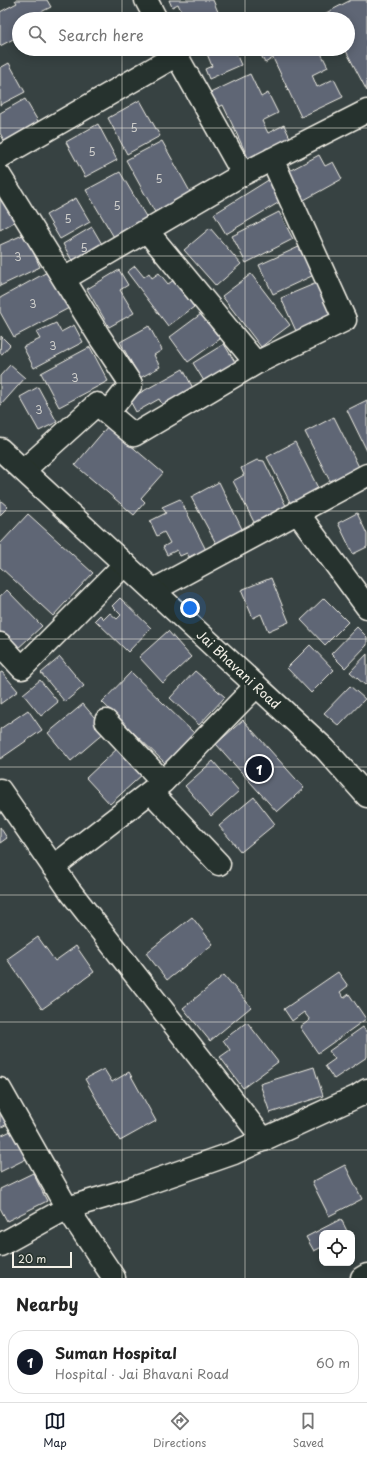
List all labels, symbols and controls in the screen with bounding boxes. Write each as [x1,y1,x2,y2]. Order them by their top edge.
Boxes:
search box [12,12,355,56]
icon: search [26,23,48,45]
text: Search here [58,23,144,46]
house number: 5 [130,119,138,136]
house number: 5 [88,143,96,160]
house number: 5 [155,170,163,187]
house number: 5 [113,197,121,214]
house number: 5 [64,210,72,227]
house number: 5 [80,239,88,256]
house number: 3 [14,248,22,265]
house number: 3 [29,295,37,312]
house number: 3 [49,337,57,354]
house number: 3 [71,369,79,386]
house number: 3 [35,401,43,418]
your location [180,598,200,618]
street label: Jai Bhavani Road [193,625,285,713]
pin: 1 [246,754,272,784]
map controls [319,1230,355,1266]
button: locate [319,1230,355,1266]
scale bar [12,1250,72,1269]
text: 20 m [18,1250,46,1267]
text: Nearby [16,1291,78,1317]
text: Suman Hospital [55,1341,177,1364]
text: 1 [27,1353,33,1372]
text: 60 m [316,1353,350,1372]
text: Hospital · Jai Bhavani Road [55,1364,229,1383]
tab: Map [43,1410,67,1451]
tab: Directions [153,1410,206,1451]
tab: Saved [293,1410,324,1451]

